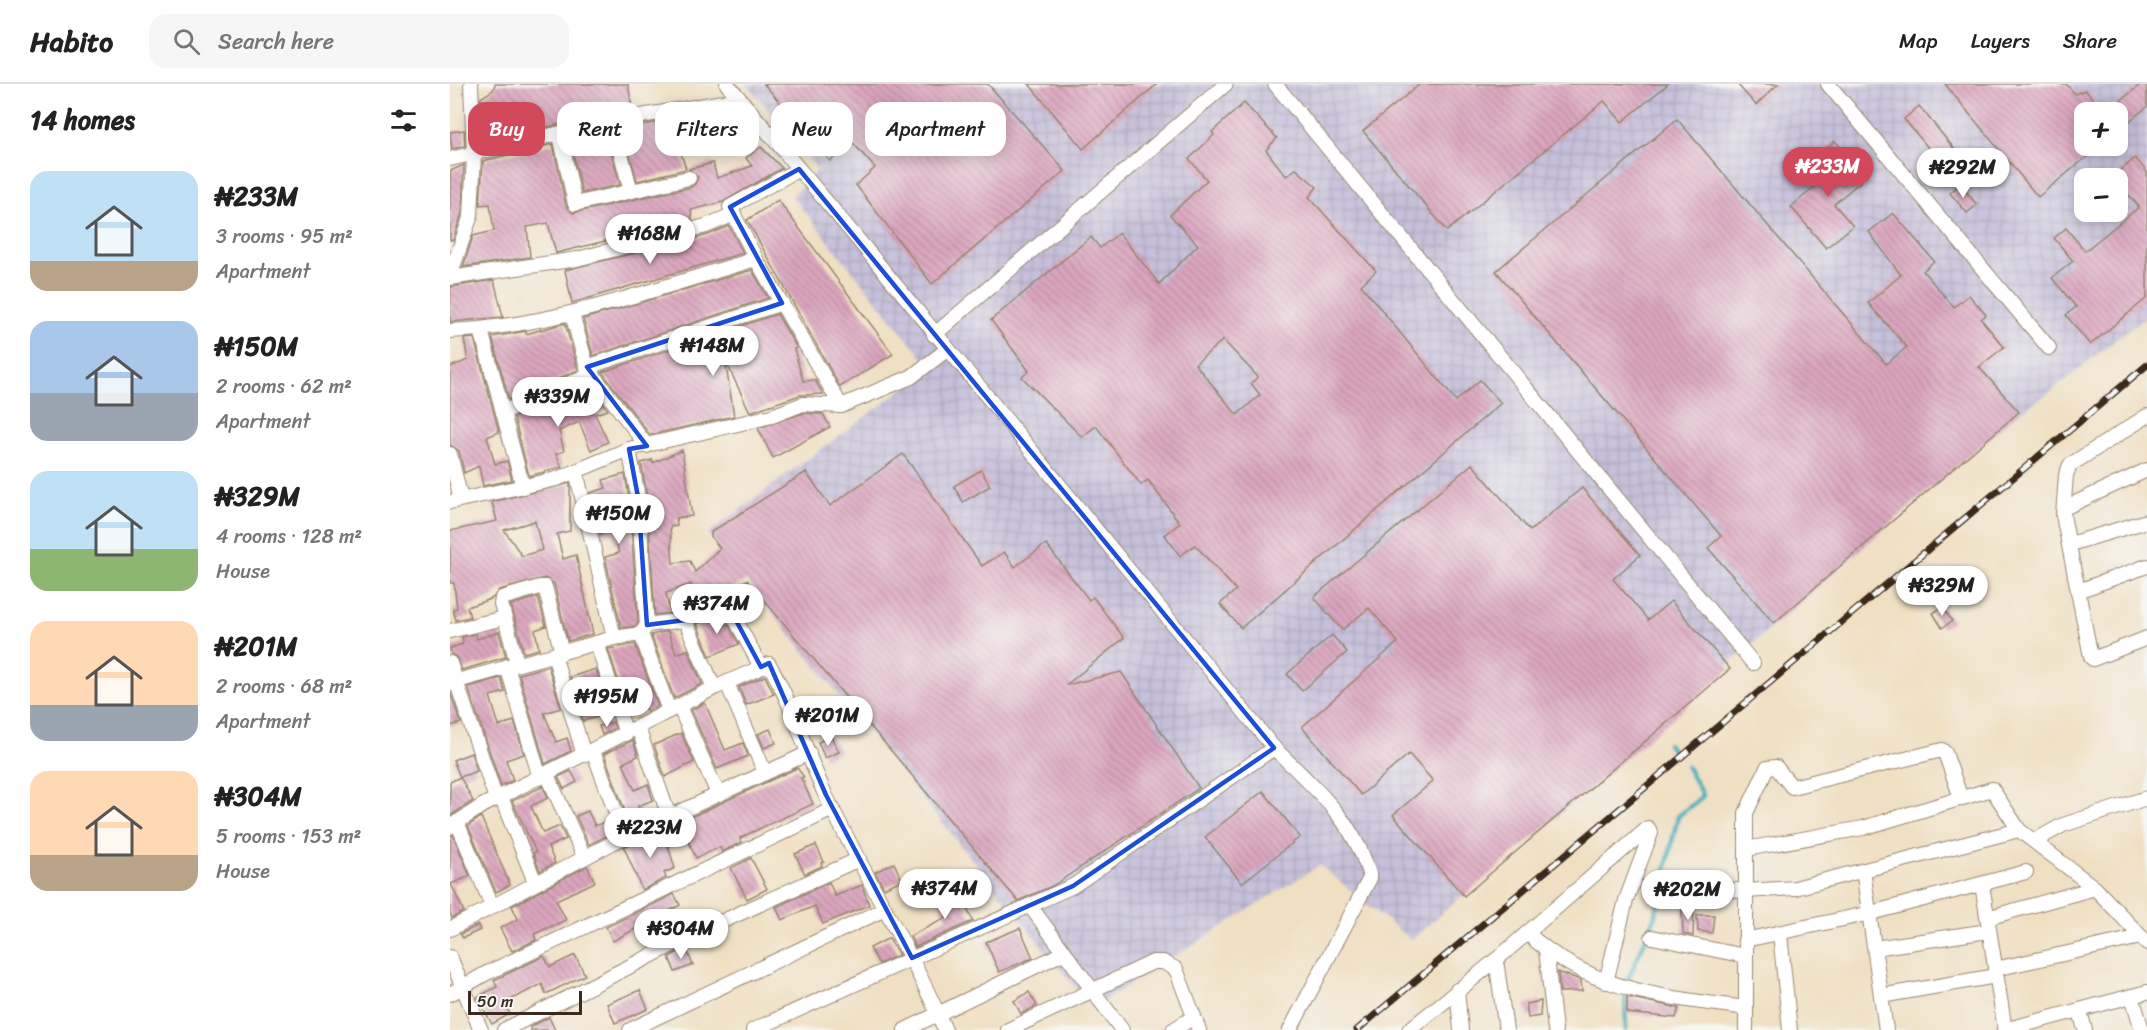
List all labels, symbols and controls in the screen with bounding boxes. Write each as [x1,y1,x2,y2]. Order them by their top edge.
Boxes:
search box [149,14,569,68]
text: Habito [30,17,113,66]
text: Search here [218,22,334,61]
text: Map [1899,22,1938,60]
text: Layers [1971,22,2030,60]
text: Share [2063,22,2117,60]
icon: search [170,25,203,58]
text: 14 homes [30,97,135,143]
chip: Buy [468,102,545,156]
chip: Rent [557,102,643,156]
chip: Filters [655,102,759,156]
chip: New [771,102,853,156]
chip: Apartment [865,102,1006,156]
map controls [2074,102,2128,222]
button: + [2074,102,2128,156]
icon: filters [387,104,420,137]
pin: ₦233M [1786,147,1870,198]
pin: ₦292M [1921,148,2005,199]
text: ₦233M [1796,149,1860,184]
text: ₦292M [1931,150,1995,185]
button: − [2074,168,2128,222]
text: ₦233M [216,173,298,219]
icon: home [78,195,150,267]
pin: ₦168M [608,214,692,265]
text: ₦168M [619,216,681,251]
text: 3 rooms · 95 m² [216,219,353,254]
text: Apartment [216,254,310,289]
text: ₦150M [216,323,298,369]
pin: ₦148M [671,326,755,377]
text: ₦148M [682,328,744,363]
icon: home [78,345,150,417]
text: 2 rooms · 62 m² [216,369,352,404]
pin: ₦339M [516,377,600,428]
text: ₦339M [526,379,590,414]
text: Apartment [216,404,310,439]
text: ₦329M [216,473,300,519]
pin: ₦150M [577,494,661,545]
icon: home [78,495,150,567]
text: ₦150M [587,496,651,531]
text: 4 rooms · 128 m² [216,519,362,554]
text: House [216,554,270,589]
pin: ₦329M [1900,566,1984,617]
text: ₦329M [1910,568,1974,603]
pin: ₦374M [675,584,759,635]
text: ₦374M [685,586,749,621]
text: ₦201M [216,623,297,669]
icon: home [78,645,150,717]
text: 2 rooms · 68 m² [216,669,352,704]
pin: ₦195M [565,677,649,728]
text: ₦195M [576,679,638,714]
pin: ₦201M [786,696,870,747]
text: ₦201M [797,698,859,733]
text: Apartment [216,704,310,739]
text: ₦304M [216,773,301,819]
icon: home [78,795,150,867]
pin: ₦223M [608,808,692,859]
text: ₦223M [618,810,682,845]
text: 5 rooms · 153 m² [216,819,361,854]
text: House [216,854,270,889]
pin: ₦374M [903,869,987,920]
pin: ₦202M [1646,870,1730,921]
text: ₦374M [913,871,977,906]
text: ₦202M [1655,872,1721,907]
pin: ₦304M [639,909,723,960]
text: ₦304M [648,911,714,946]
text: 50 m [477,987,513,1016]
scale bar [468,988,582,1016]

